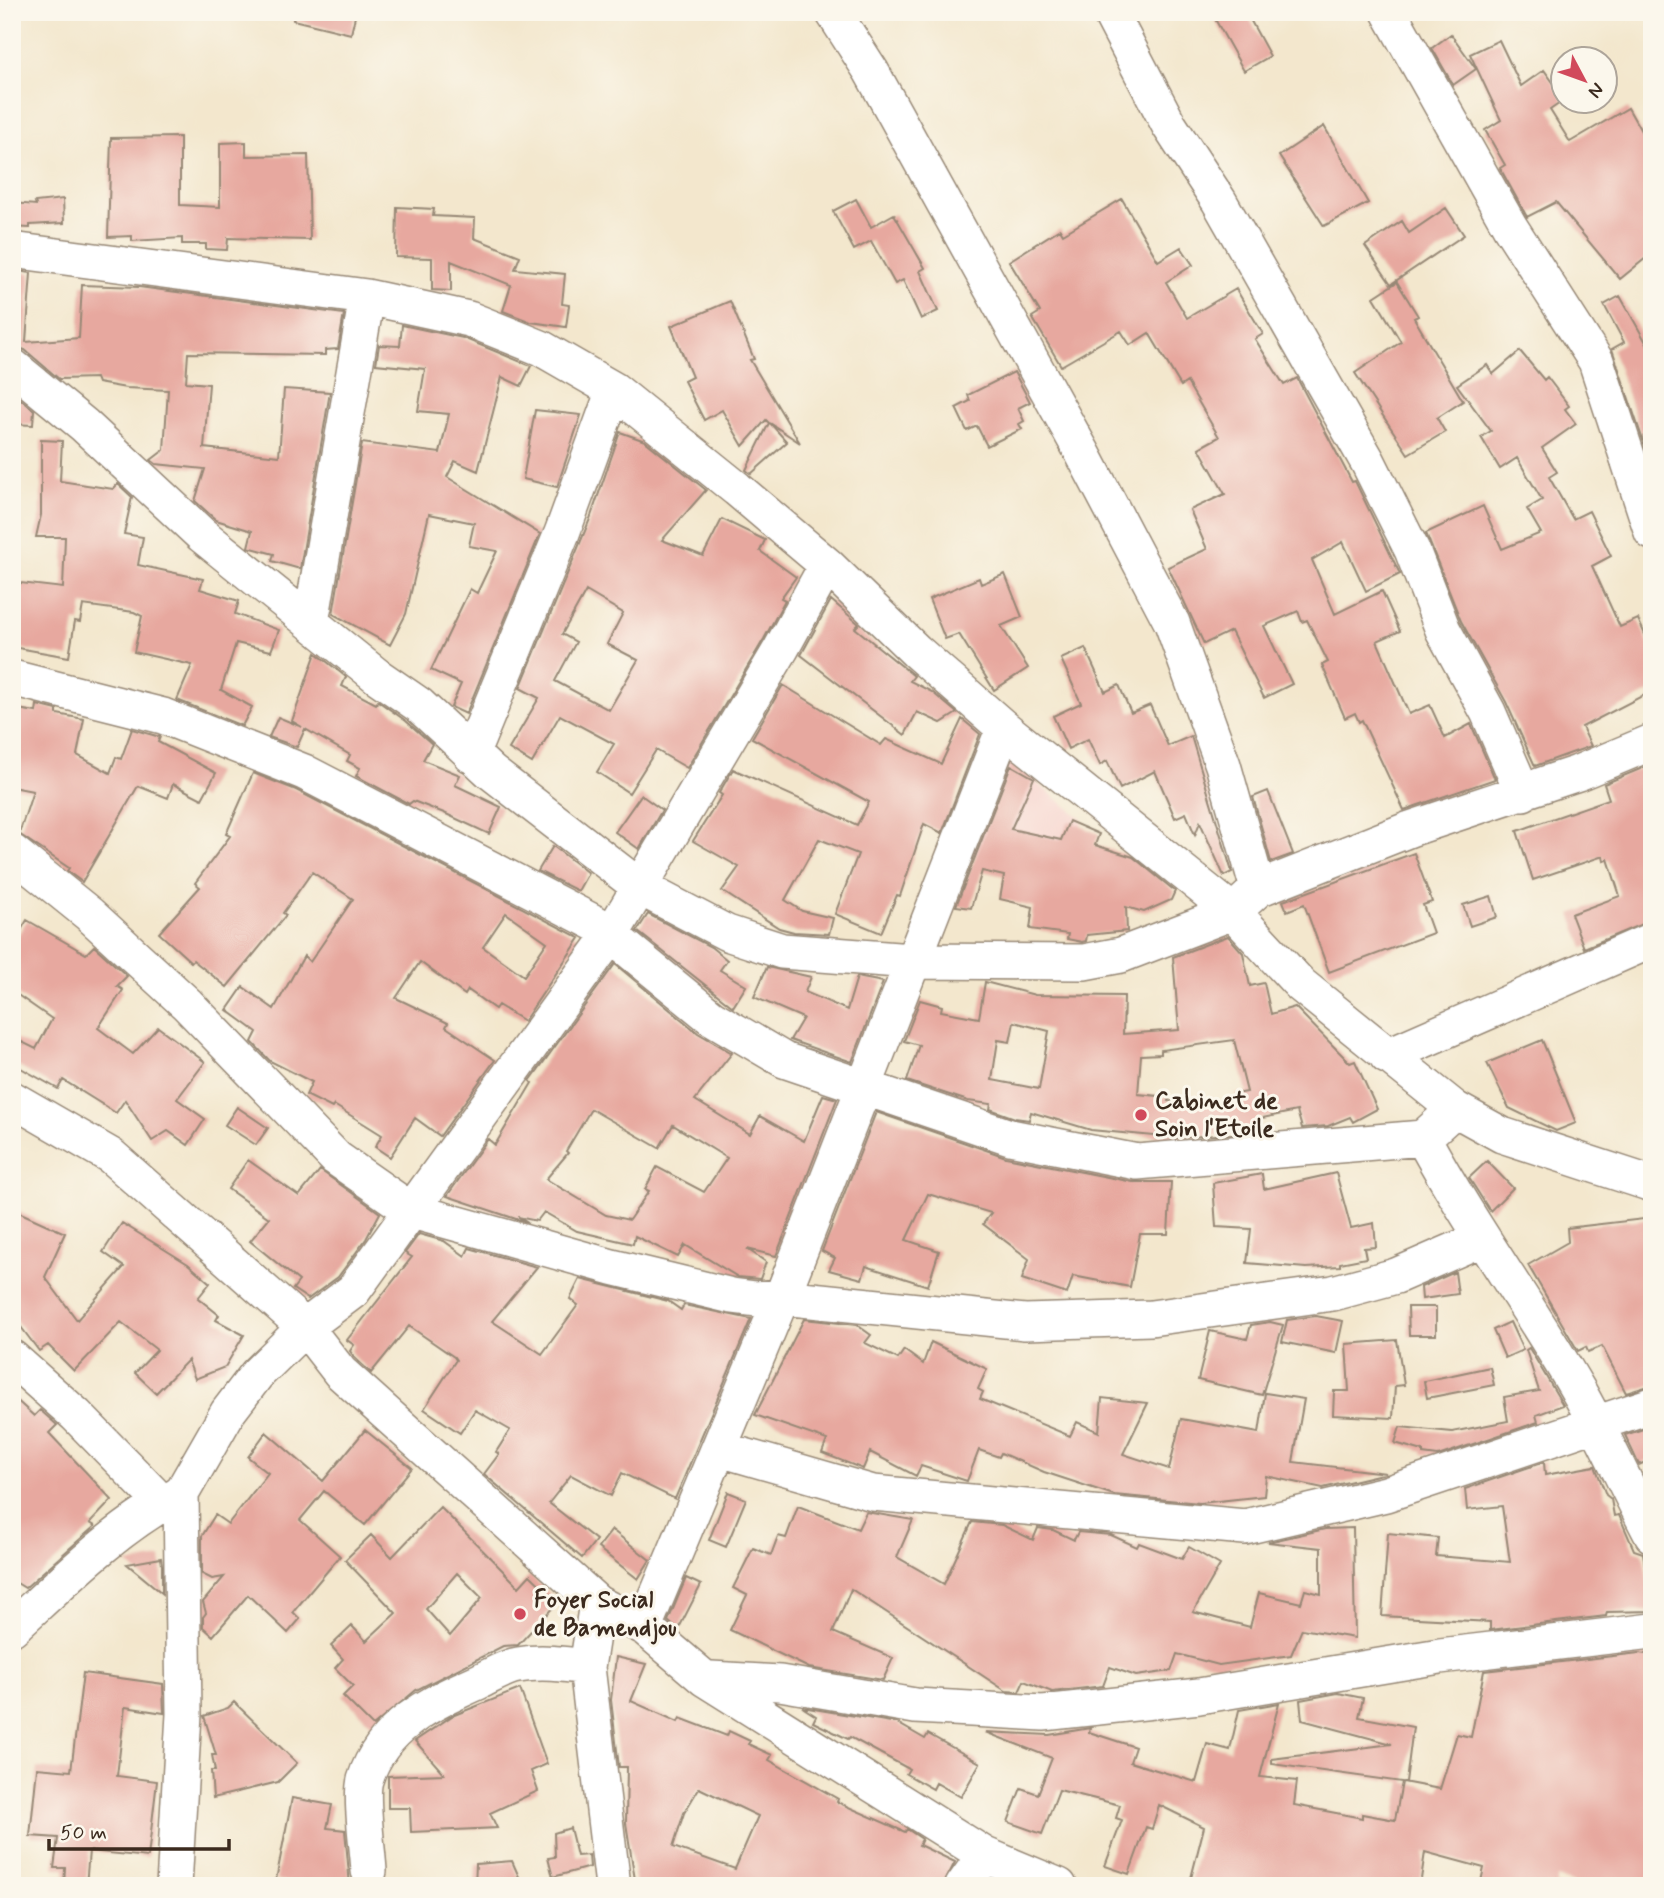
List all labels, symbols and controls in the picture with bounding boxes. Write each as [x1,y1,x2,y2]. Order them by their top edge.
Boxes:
north arrow [1548,46,1618,116]
text: N [1582,77,1609,103]
place label: Cabinet de Soin l'Etoile [1155,1086,1278,1145]
marker: Cabinet de Soin l'Etoile [1133,1107,1149,1123]
place label: Foyer Social de Bamendjou [534,1585,677,1645]
marker: Foyer Social de Bamendjou [512,1606,528,1622]
scale bar [49,1807,229,1851]
text: 50 m [60,1819,107,1847]

